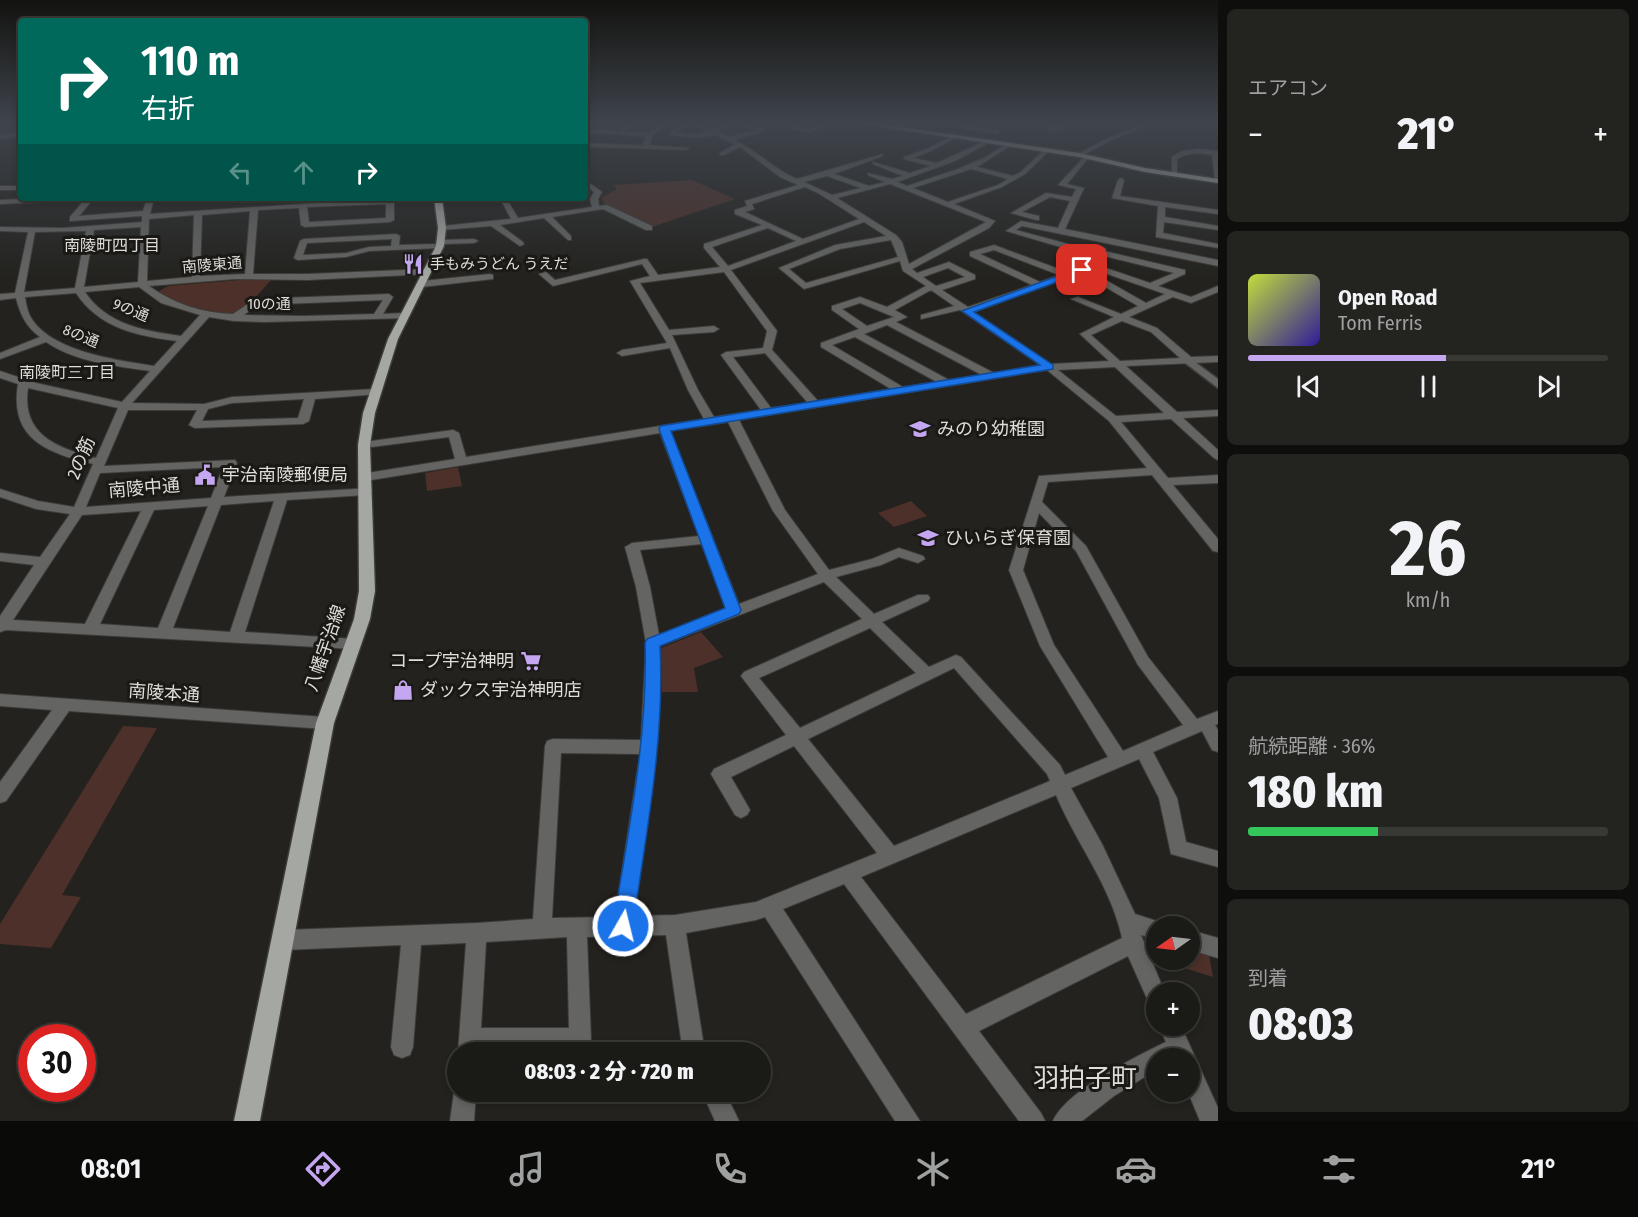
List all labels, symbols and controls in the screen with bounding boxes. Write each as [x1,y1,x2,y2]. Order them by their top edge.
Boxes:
text: 110 m [141,36,240,86]
icon: right [42,42,120,120]
text: エアコン [1248,76,1328,100]
text: 右折 [141,93,195,125]
text: 21° [1397,107,1458,161]
text: − [1248,115,1263,155]
text: + [1593,115,1608,155]
icon: left [224,156,257,189]
icon: ahead [287,156,320,189]
icon: right [350,156,383,189]
district label: 南陵町四丁目 [64,236,160,255]
pin [1056,244,1107,295]
restaurant icon: 手もみうどん うえだ [401,252,425,276]
street label: 南陵東通 [181,253,243,277]
icon: arrive [1065,253,1098,286]
place label: 手もみうどん うえだ [430,255,569,273]
text: Open Road [1338,284,1438,311]
street label: 9の通 [110,295,152,325]
street label: 10の通 [247,295,291,313]
text: Tom Ferris [1338,311,1422,335]
street label: 8の通 [60,321,102,351]
district label: 南陵町三丁目 [19,363,115,382]
icon: previous [1292,370,1325,403]
icon: pause [1412,370,1445,403]
icon: next [1532,370,1565,403]
school or university icon: みのり幼稚園 [908,417,932,441]
place label: みのり幼稚園 [937,418,1045,440]
street label: 2の筋 [62,433,100,483]
public building icon: 宇治南陵郵便局 [193,463,217,487]
place label: 宇治南陵郵便局 [222,464,348,486]
street label: 南陵中通 [107,474,181,502]
text: 26 [1390,502,1466,596]
school or university icon: ひいらぎ保育園 [916,526,940,550]
place label: ひいらぎ保育園 [945,527,1071,549]
text: km/h [1406,588,1450,612]
street label: 八幡宇治線 [300,602,350,694]
supermarket icon: コープ宇治神明 [519,649,543,673]
place label: コープ宇治神明 [389,650,514,672]
shop icon: ダックス宇治神明店 [391,678,415,702]
place label: ダックス宇治神明店 [420,679,581,701]
street label: 南陵本通 [127,680,201,706]
text: 航続距離 · 36% [1248,734,1376,758]
text: 180 km [1248,765,1383,819]
position arrow [591,894,655,958]
north arrow [1146,916,1200,970]
map controls [1146,916,1200,1102]
text: 到着 [1248,966,1288,990]
button: + [1146,982,1200,1036]
text: 08:03 [1248,997,1354,1051]
speed limit sign: 30 [18,1024,96,1102]
button: − [1146,1048,1200,1102]
text: 08:03 · 2 分 · 720 m [524,1058,694,1085]
district label: 羽拍子町 [1033,1063,1137,1094]
icon: directions [302,1148,344,1190]
icon: music [506,1148,548,1190]
icon: phone [709,1148,751,1190]
icon: climate [912,1148,954,1190]
icon: car [1115,1148,1157,1190]
icon: filters [1318,1148,1360,1190]
text: 08:01 [81,1153,141,1185]
text: 21° [1521,1153,1557,1185]

